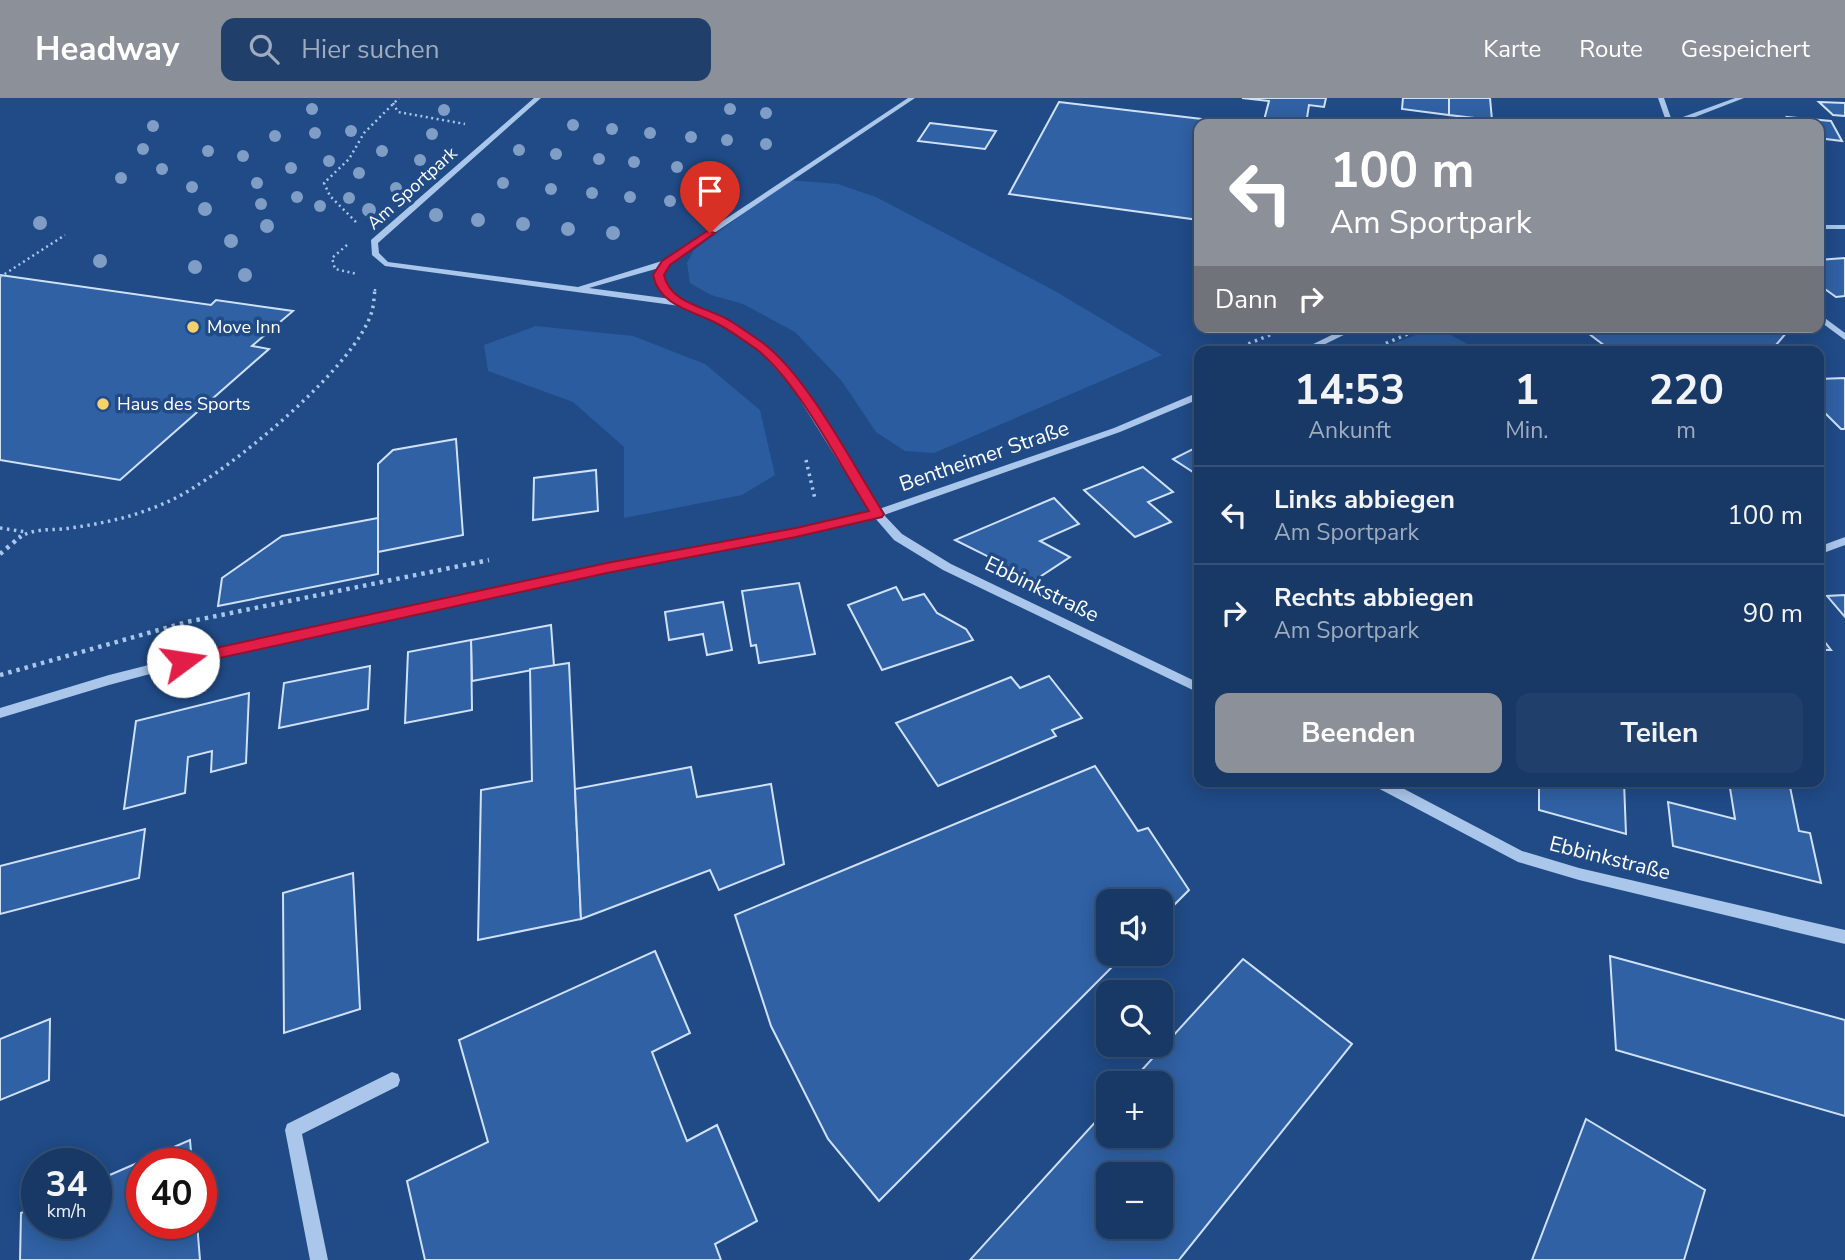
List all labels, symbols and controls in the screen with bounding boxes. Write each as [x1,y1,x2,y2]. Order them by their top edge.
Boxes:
search box [221,18,711,81]
text: Headway [35,27,179,72]
icon: search [245,30,283,68]
text: Hier suchen [301,32,439,67]
text: Karte [1483,33,1541,65]
text: Route [1579,33,1643,65]
text: Gespeichert [1681,33,1810,65]
text: 100 m [1330,137,1474,204]
street label: Am Sportpark [362,140,463,235]
icon: left [1215,147,1306,238]
pin [680,161,740,233]
icon: arrive [691,172,729,210]
text: Am Sportpark [1330,201,1532,244]
icon: right [1292,280,1330,318]
text: Dann [1215,282,1278,317]
place label: Move Inn [207,315,281,339]
marker: Move Inn [185,319,201,335]
text: 14:53 [1294,362,1405,419]
text: 1 [1514,362,1539,419]
text: 220 [1648,362,1724,419]
place label: Haus des Sports [117,392,250,416]
marker: Haus des Sports [95,396,111,412]
street label: Bentheimer Straße [896,414,1072,498]
text: Ankunft [1308,415,1391,446]
text: Min. [1505,415,1548,446]
text: m [1676,415,1696,446]
text: Links abbiegen [1274,482,1455,517]
icon: left [1215,496,1253,534]
text: 100 m [1727,498,1803,533]
text: Am Sportpark [1274,517,1419,548]
street label: Ebbinkstraße [980,549,1104,629]
text: Rechts abbiegen [1274,580,1474,615]
icon: right [1215,594,1253,632]
text: 90 m [1743,596,1803,631]
text: Am Sportpark [1274,615,1419,646]
position arrow [146,624,220,698]
button: Beenden [1215,693,1502,773]
button: Teilen [1516,693,1803,773]
street label: Ebbinkstraße [1547,829,1673,887]
map controls [1096,889,1173,1239]
button: sound [1096,889,1173,966]
button: search [1096,980,1173,1057]
button: + [1096,1071,1173,1148]
speed limit sign: 40 [126,1148,217,1239]
text: 34 [45,1161,88,1208]
button: − [1096,1162,1173,1239]
text: km/h [47,1199,86,1223]

